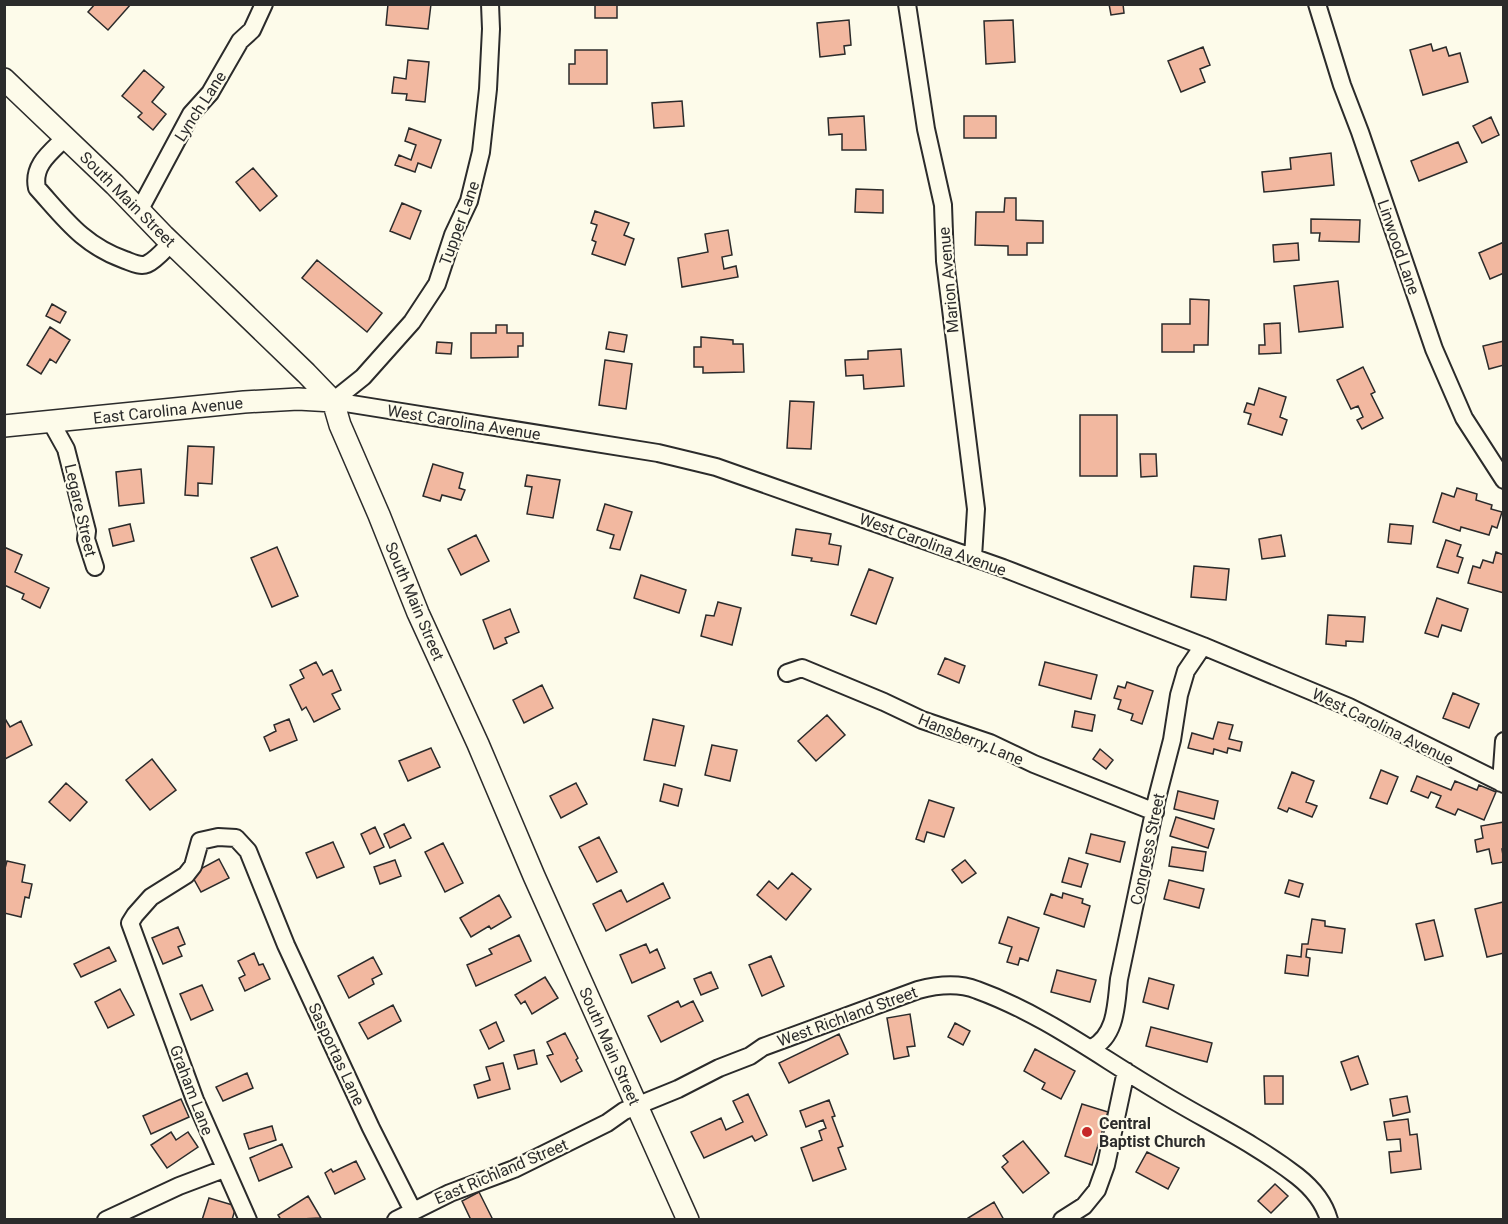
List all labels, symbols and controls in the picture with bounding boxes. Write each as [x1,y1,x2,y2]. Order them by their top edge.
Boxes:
street label: Lynch Lane [171,68,230,145]
street label: South Main Street [76,148,179,251]
street label: Tupper Lane [435,179,483,268]
street label: Linwood Lane [1373,197,1424,297]
street label: Marion Avenue [934,226,963,334]
street label: East Carolina Avenue [92,393,244,428]
street label: West Carolina Avenue [386,401,542,444]
street label: Legare Street [61,462,100,558]
street label: West Carolina Avenue [857,509,1009,580]
street label: South Main Street [381,539,448,663]
street label: West Carolina Avenue [1309,684,1457,769]
street label: Hansberry Lane [915,710,1026,769]
street label: Congress Street [1126,791,1169,907]
street label: West Richland Street [775,982,920,1051]
street label: South Main Street [575,984,644,1108]
street label: Sasportas Lane [304,1000,369,1109]
street label: Graham Lane [166,1042,217,1138]
place label: Central Baptist Church [1099,1114,1205,1151]
marker: Central Baptist Church [1080,1125,1094,1139]
street label: East Richland Street [432,1135,571,1208]

